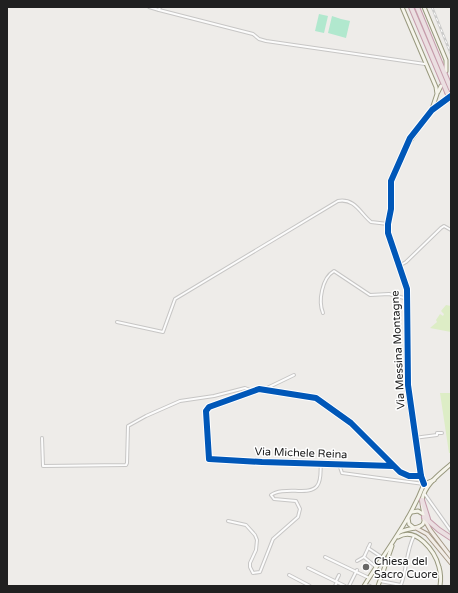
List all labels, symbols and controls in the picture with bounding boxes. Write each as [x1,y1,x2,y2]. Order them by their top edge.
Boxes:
street label: Via Messina Montagne [388,290,408,410]
street label: Via Michele Reina [254,445,348,461]
place label: Chiesa del Sacro Cuore [374,555,438,581]
marker: Chiesa del Sacro Cuore [361,562,371,572]

